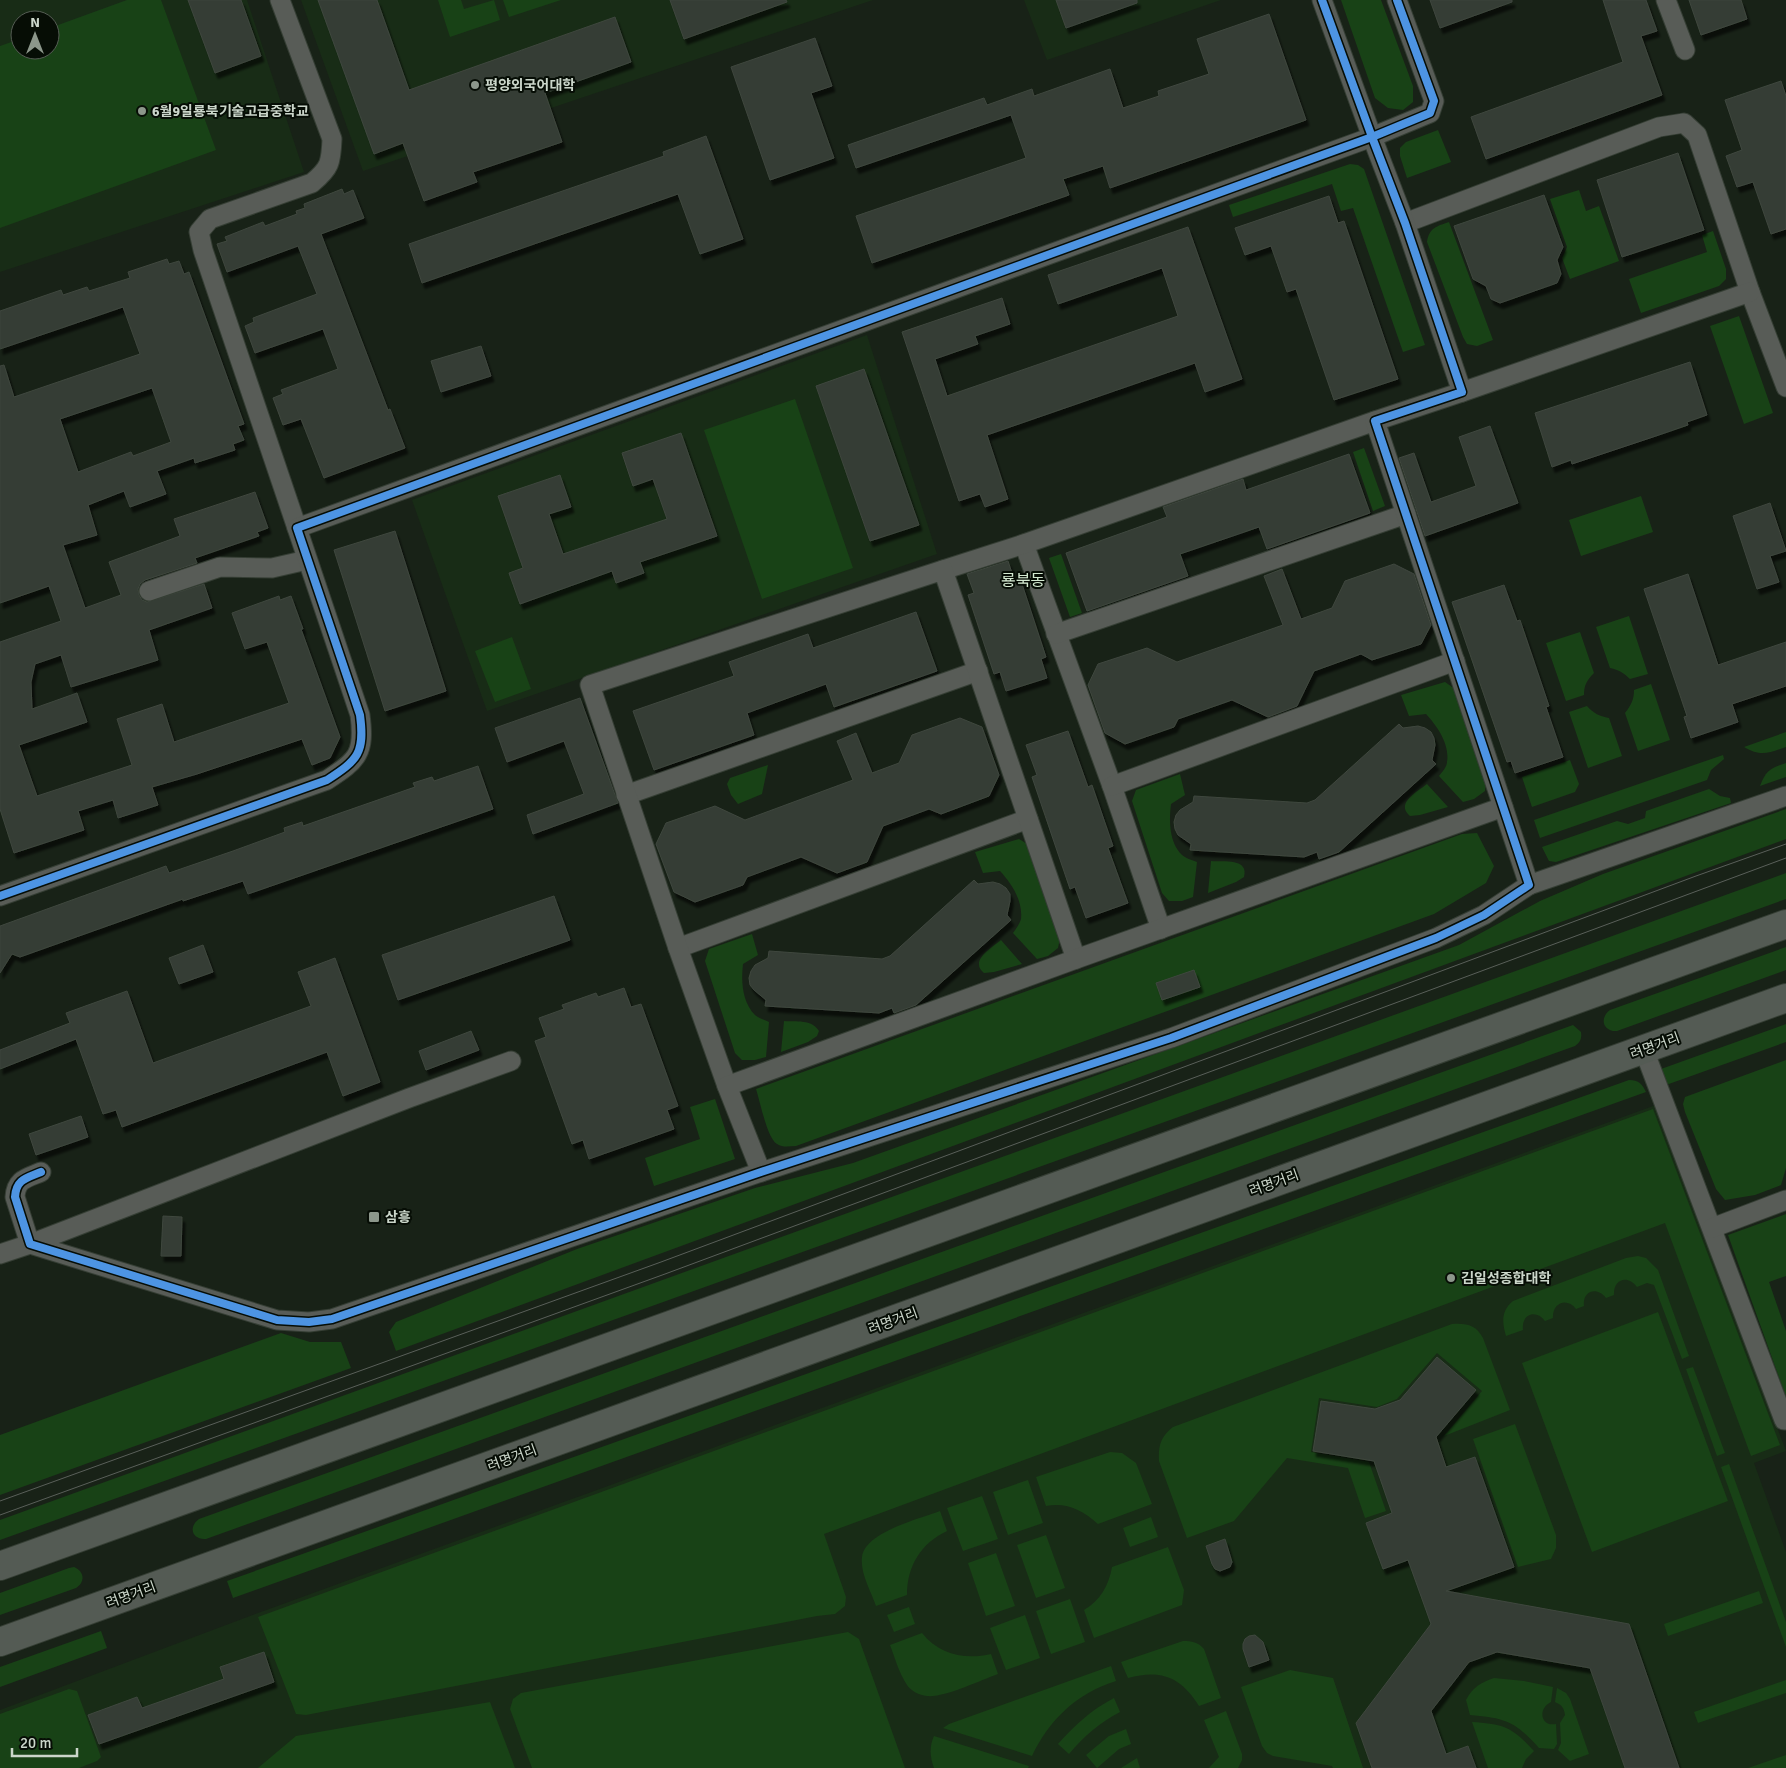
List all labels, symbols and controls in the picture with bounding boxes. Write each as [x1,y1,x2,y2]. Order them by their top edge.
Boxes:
north arrow [10,10,60,60]
text: N [30,14,40,31]
place label: 평양외국어대학 [485,77,575,94]
marker: 평양외국어대학 [469,79,481,91]
place label: 6월9일룡북기술고급중학교 [152,103,309,120]
marker: 6월9일룡북기술고급중학교 [136,105,148,117]
district label: 룡북동 [1001,571,1045,591]
street label: 려명거리 [1628,1029,1682,1063]
street label: 려명거리 [1247,1166,1301,1200]
place label: 삼흥 [385,1209,411,1226]
marker: 삼흥 [367,1210,381,1224]
place label: 김일성종합대학 [1461,1270,1551,1287]
marker: 김일성종합대학 [1445,1272,1457,1284]
street label: 려명거리 [866,1304,920,1338]
street label: 려명거리 [485,1441,539,1475]
street label: 려명거리 [104,1578,158,1612]
scale bar [12,1726,78,1758]
text: 20 m [20,1734,51,1752]

